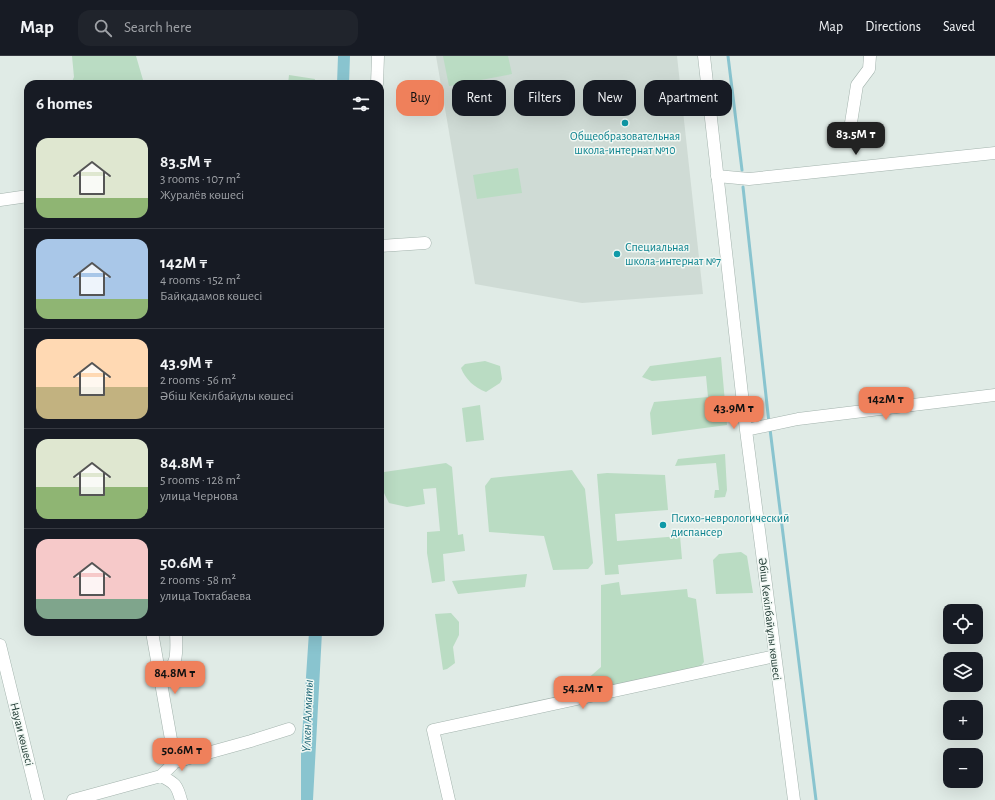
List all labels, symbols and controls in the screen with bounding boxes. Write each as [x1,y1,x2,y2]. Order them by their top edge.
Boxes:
search box [78,10,358,46]
icon: search [92,17,114,39]
text: Map [20,18,54,37]
text: Search here [124,20,192,35]
text: Map [819,20,843,34]
text: Directions [865,20,921,34]
text: Saved [943,20,975,34]
chip: Buy [396,80,444,116]
chip: Rent [452,80,506,116]
chip: Filters [514,80,575,116]
chip: New [583,80,636,116]
chip: Apartment [644,80,732,116]
icon: filters [350,93,372,115]
text: 6 homes [36,95,92,112]
marker: Общеобразовательная школа-интернат №10 [620,118,630,128]
pin: 83.5M ₸ [819,122,893,156]
text: 83.5M ₸ [836,128,876,141]
place label: Общеобразовательная школа-интернат №10 [570,130,680,156]
text: 83.5M ₸ [160,153,212,170]
icon: home [68,154,116,202]
text: 3 rooms · 107 m² [160,173,241,186]
text: Журалёв көшесі [160,189,244,202]
place label: Специальная школа-интернат №7 [625,241,721,267]
marker: Специальная школа-интернат №7 [612,249,622,259]
text: 142M ₸ [160,254,208,271]
icon: home [68,255,116,303]
text: 4 rooms · 152 m² [160,274,241,287]
text: Байқадамов көшесі [160,290,262,303]
text: 43.9M ₸ [160,354,213,371]
icon: home [68,355,116,403]
text: 2 rooms · 56 m² [160,374,236,387]
pin: 142M ₸ [853,387,919,421]
text: Әбіш Кекілбайұлы көшесі [160,390,294,403]
text: 142M ₸ [868,393,904,406]
pin: 43.9M ₸ [697,396,771,430]
text: 43.9M ₸ [714,402,754,415]
text: 84.8M ₸ [160,454,215,471]
icon: home [68,455,116,503]
text: 5 rooms · 128 m² [160,474,241,487]
text: улица Чернова [160,490,238,503]
place label: Психо-неврологический диспансер [671,512,789,538]
marker: Психо-неврологический диспансер [658,520,668,530]
text: 50.6M ₸ [160,554,214,571]
icon: home [68,555,116,603]
street label: Әбіш Кекілбайұлы көшесі [757,557,783,681]
text: 2 rooms · 58 m² [160,574,236,587]
text: улица Токтабаева [160,590,251,603]
map controls [943,604,983,788]
button: locate [943,604,983,644]
button: layers [943,652,983,692]
pin: 84.8M ₸ [138,661,212,695]
text: 84.8M ₸ [154,667,196,680]
pin: 54.2M ₸ [546,676,620,710]
water label: Үлкен Алматы [300,679,316,753]
text: 54.2M ₸ [563,682,603,695]
button: + [943,700,983,740]
street label: Науаи көшесі [7,701,36,767]
pin: 50.6M ₸ [145,738,219,772]
text: 50.6M ₸ [161,744,203,757]
button: − [943,748,983,788]

